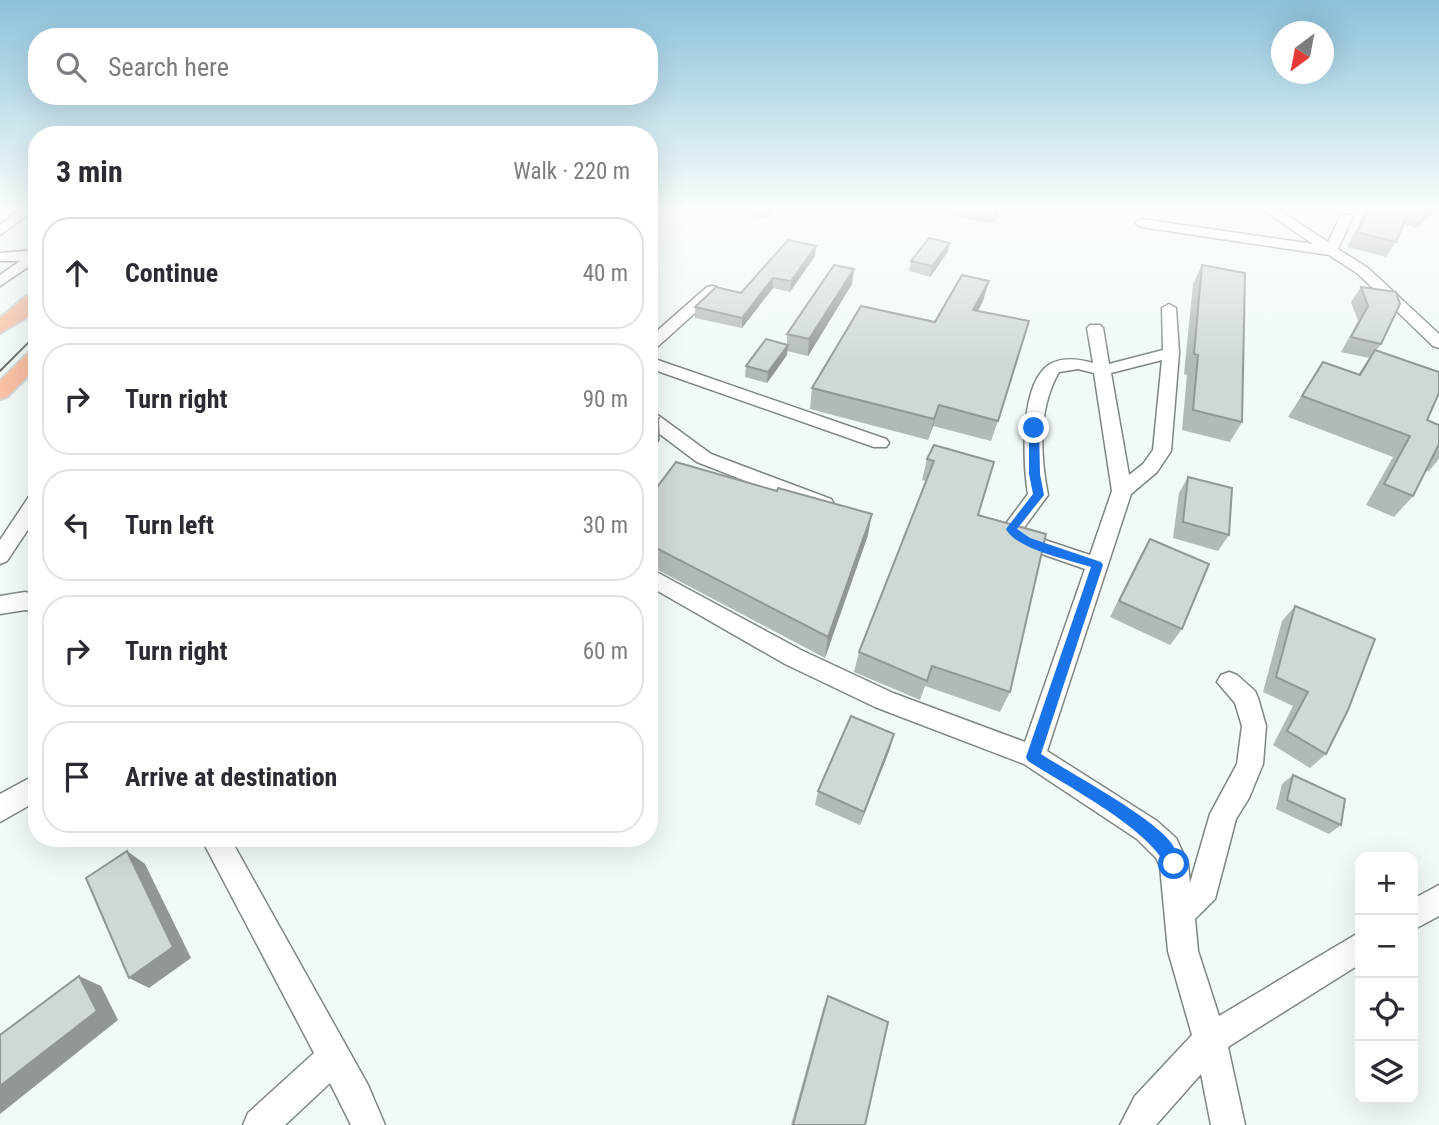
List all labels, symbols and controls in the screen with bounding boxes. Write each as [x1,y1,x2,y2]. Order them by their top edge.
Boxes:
north arrow [1271,21,1334,84]
search box [28,28,658,105]
icon: search [52,48,90,86]
text: Search here [108,52,229,82]
text: 3 min [56,154,123,189]
text: Walk · 220 m [513,158,630,185]
icon: ahead [58,254,96,292]
text: Continue [125,258,218,288]
text: 40 m [583,260,628,287]
icon: right [58,380,96,418]
text: Turn right [125,384,227,414]
text: 90 m [583,386,628,413]
route end [1018,412,1049,443]
icon: left [58,506,96,544]
text: Turn left [125,510,214,540]
text: 30 m [583,512,628,539]
icon: right [58,632,96,670]
text: Turn right [125,636,227,666]
text: 60 m [583,638,628,665]
icon: arrive [58,758,96,796]
text: Arrive at destination [125,762,337,792]
route start [1158,848,1189,879]
map controls [1355,852,1418,1104]
button: + [1355,852,1418,915]
button: − [1355,915,1418,978]
button: locate [1355,978,1418,1041]
button: layers [1355,1041,1418,1104]

